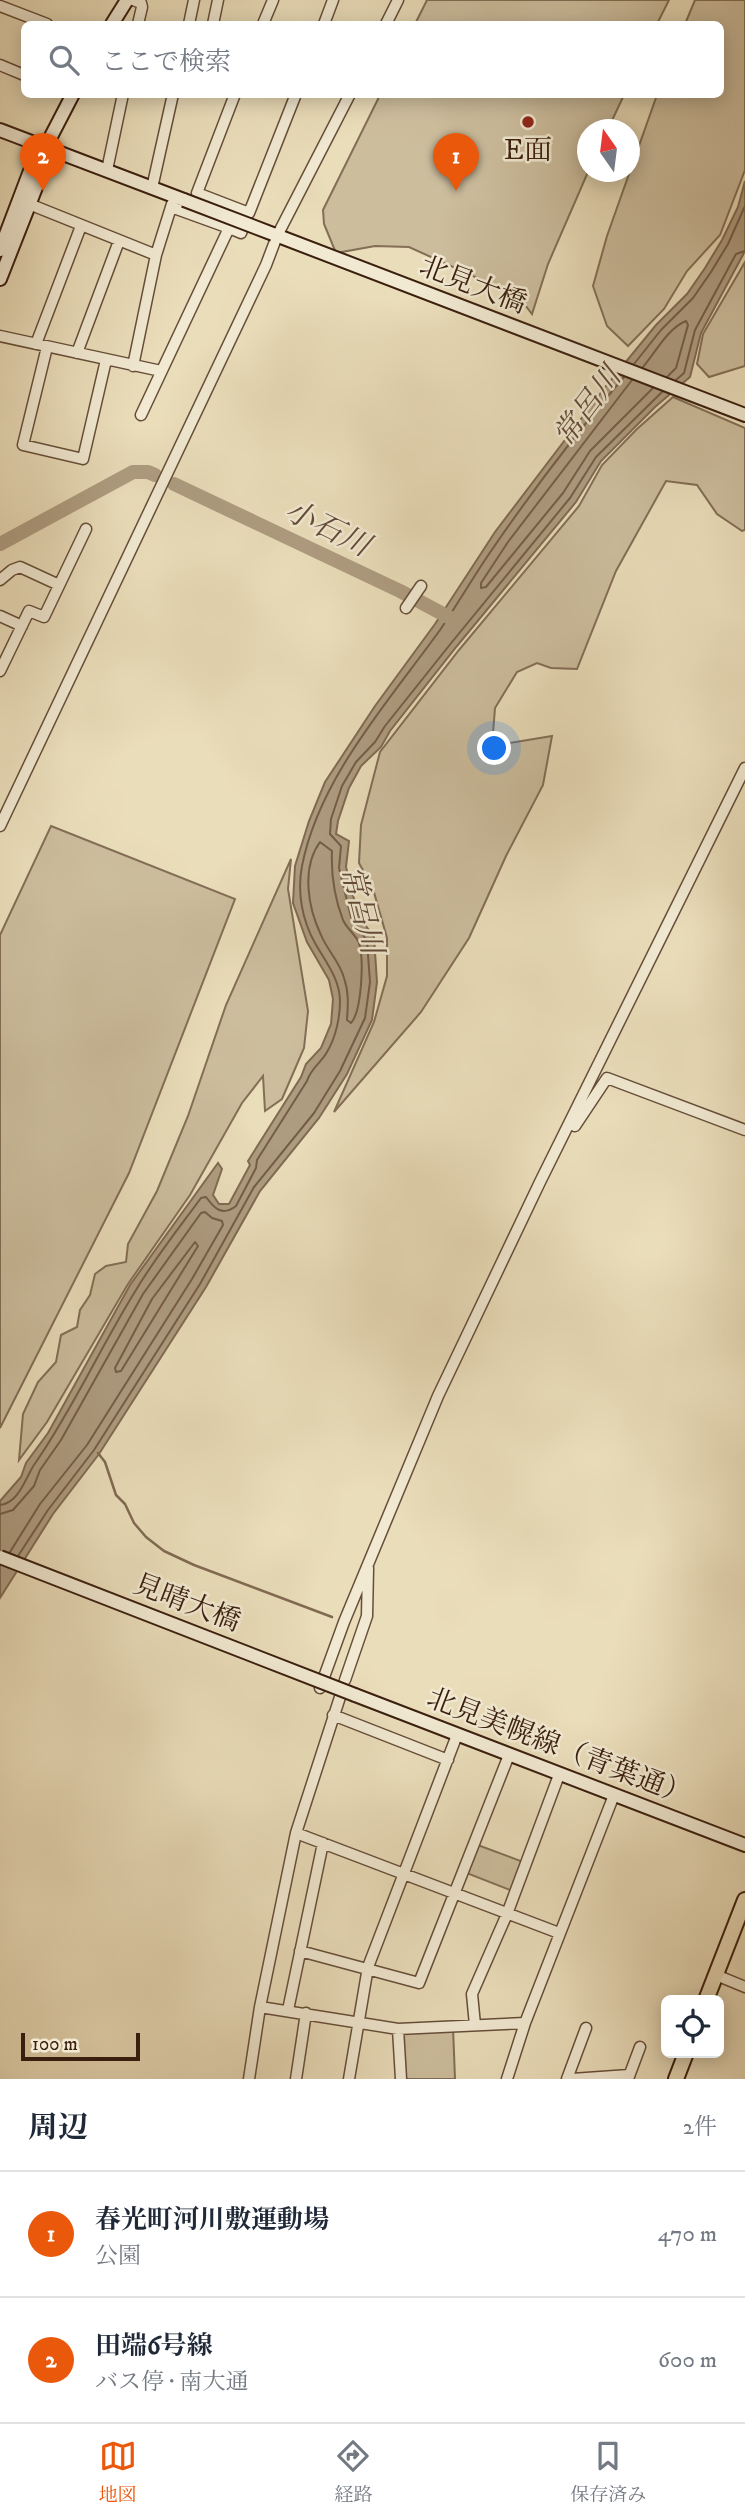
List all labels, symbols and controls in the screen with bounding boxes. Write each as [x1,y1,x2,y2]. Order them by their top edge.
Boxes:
search box [21,21,724,98]
icon: search [45,41,83,79]
text: ここで検索 [101,46,231,79]
marker: E面 [520,114,536,130]
north arrow [577,119,640,182]
pin: 2 [20,133,66,191]
pin: 1 [433,133,479,191]
place label: E面 [504,133,552,168]
street label: 北見大橋 [414,249,532,321]
water label: 常呂川 [546,358,632,454]
water label: 小石川 [278,493,378,567]
your location [477,731,511,765]
water label: 常呂川 [332,862,391,961]
street label: 見晴大橋 [128,1567,246,1639]
street label: 北見美幌線（青葉通） [422,1680,696,1814]
map controls [661,1995,724,2058]
button: locate [661,1995,724,2058]
scale bar [21,2030,140,2062]
text: 100 m [32,2033,78,2056]
text: 周辺 [28,2110,88,2147]
text: 2件 [683,2113,717,2142]
text: 春光町河川敷運動場 [95,2204,329,2237]
text: 1 [47,2220,55,2249]
text: 470 m [658,2220,717,2249]
text: 公園 [95,2242,141,2271]
text: 田端6号線 [95,2330,213,2363]
text: 2 [45,2346,57,2375]
text: 600 m [658,2346,717,2375]
text: バス停 · 南大通 [95,2368,248,2397]
tab: 地図 [99,2437,137,2507]
tab: 経路 [334,2437,372,2507]
tab: 保存済み [570,2437,646,2507]

